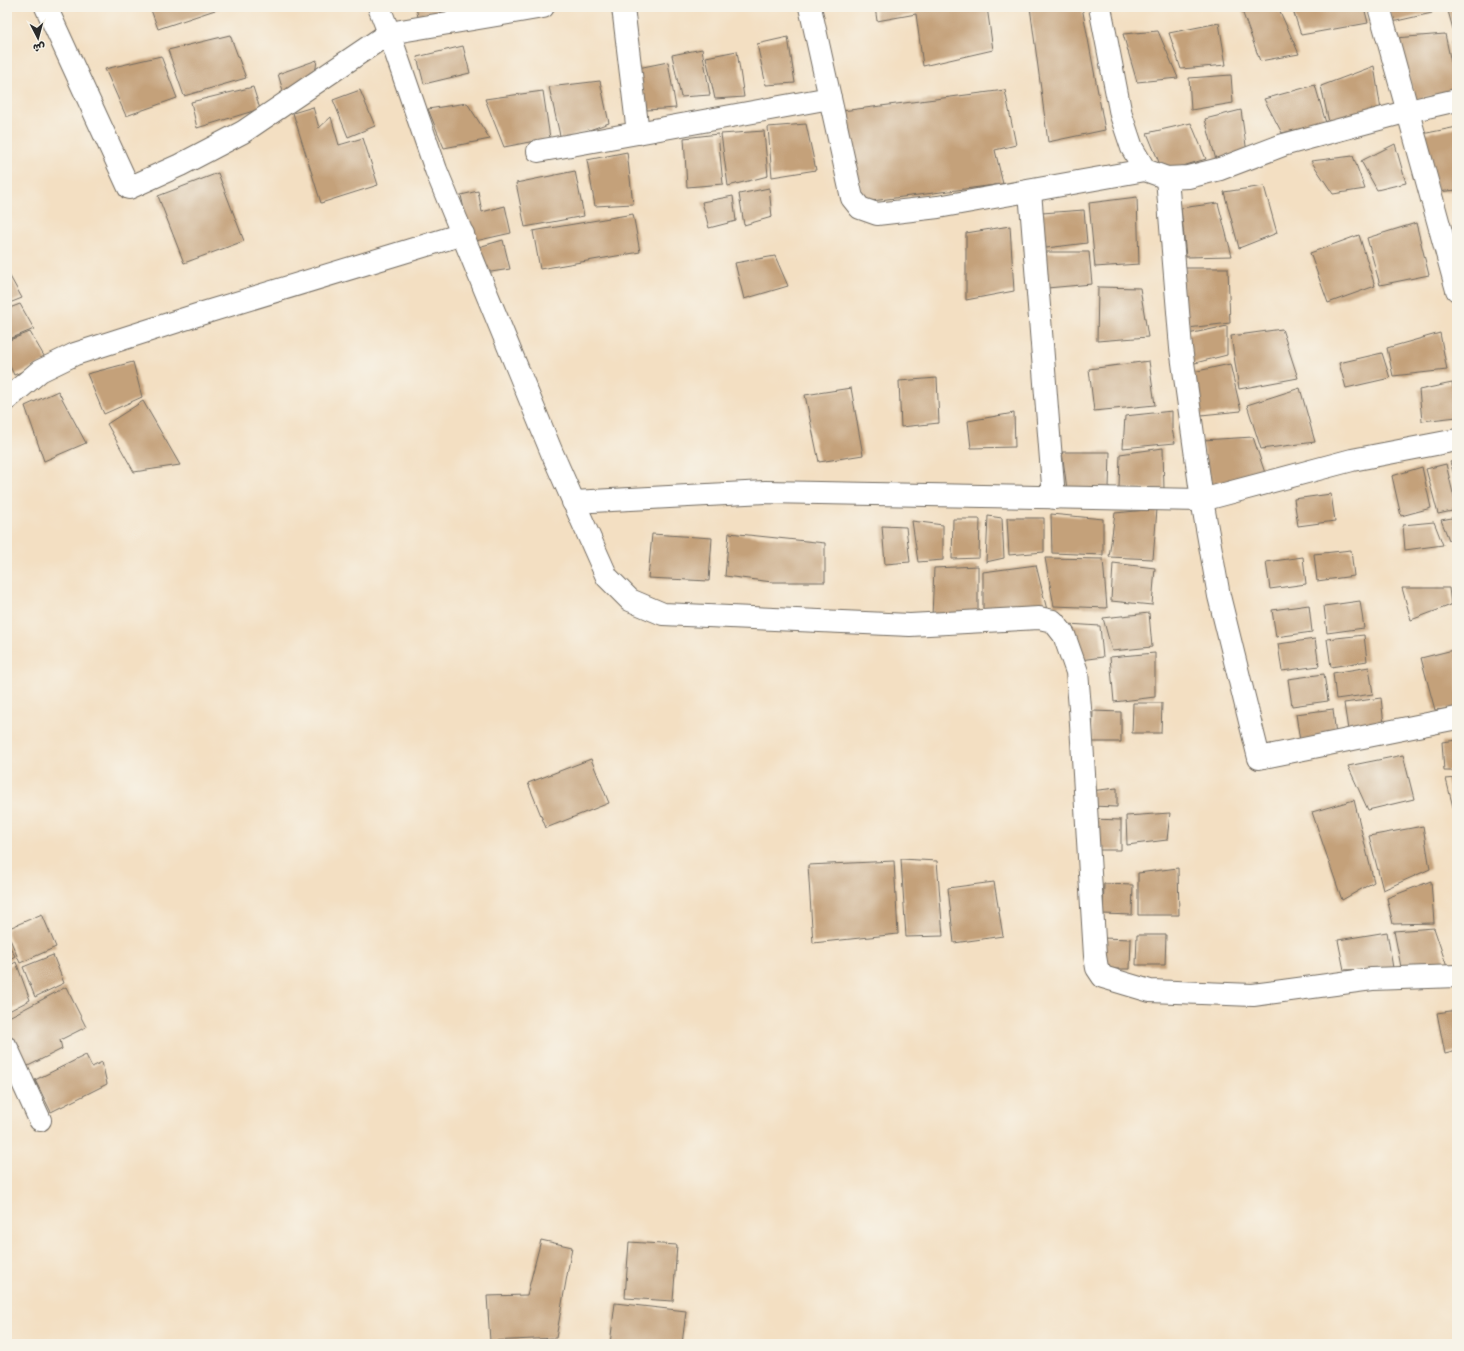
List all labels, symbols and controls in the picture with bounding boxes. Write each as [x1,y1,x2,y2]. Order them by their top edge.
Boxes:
north arrow [18,18,58,58]
text: ش [32,39,46,55]

